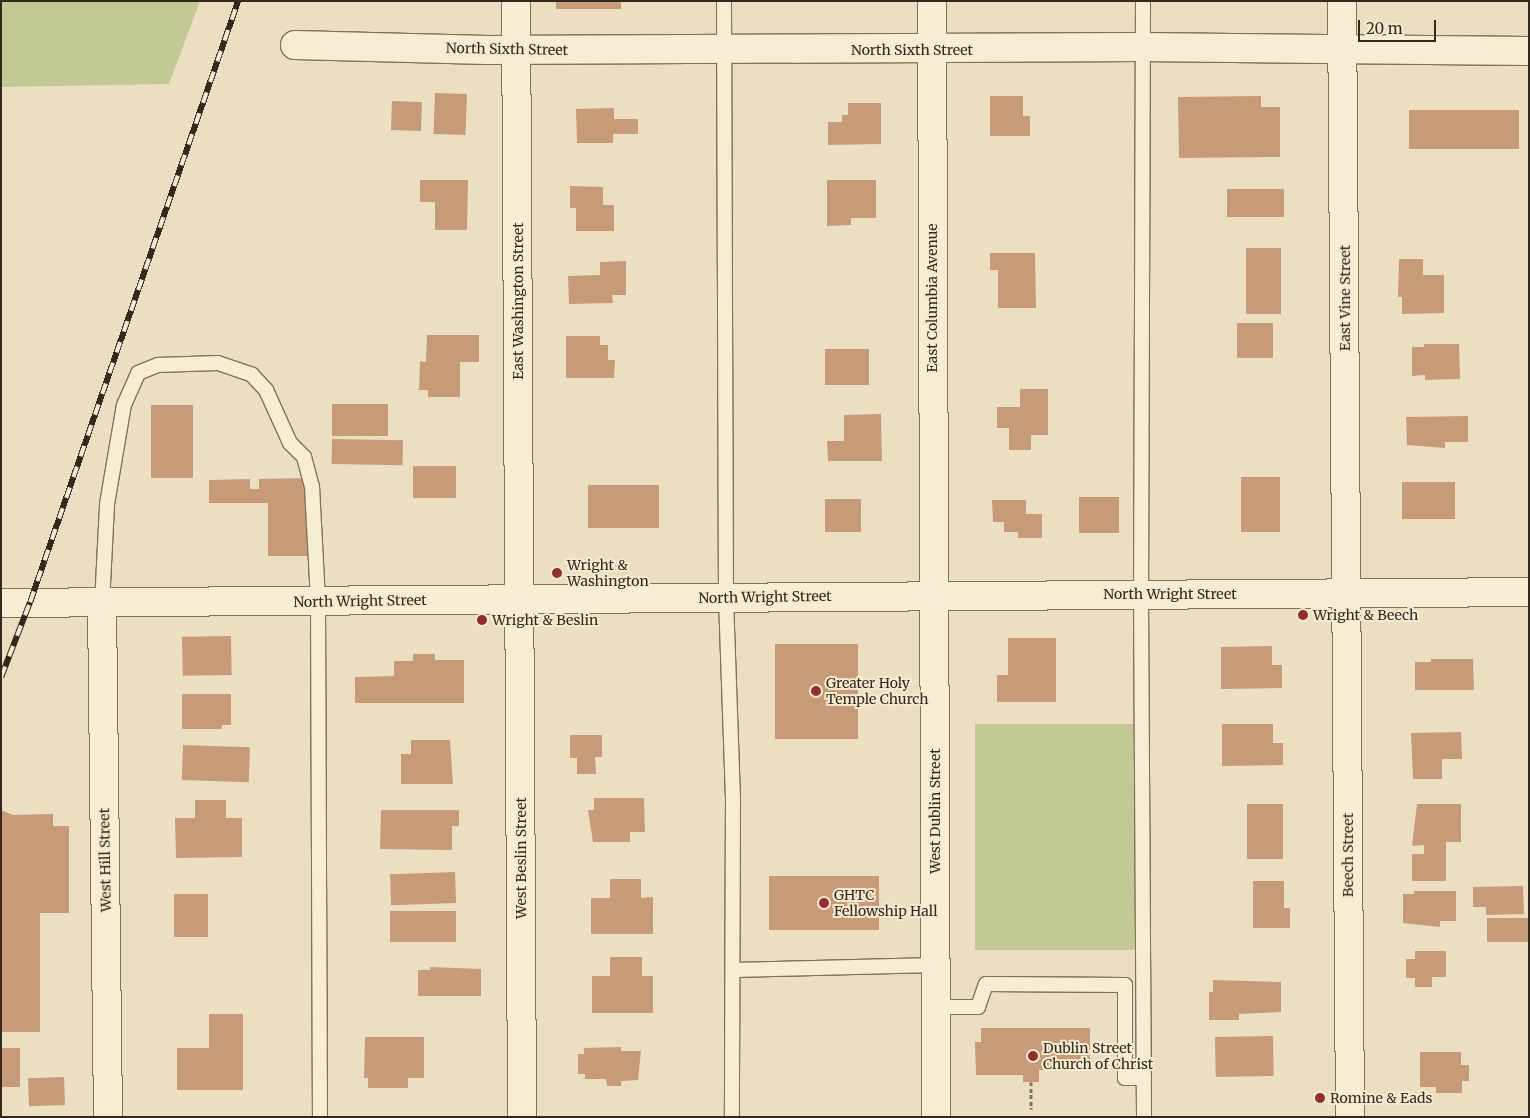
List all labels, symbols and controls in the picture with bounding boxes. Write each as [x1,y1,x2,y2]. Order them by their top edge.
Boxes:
scale bar [1360,10,1438,42]
text: 20 m [1366,19,1403,38]
street label: North Sixth Street [446,40,568,58]
street label: North Sixth Street [851,42,973,58]
street label: East Washington Street [510,222,526,380]
street label: East Columbia Avenue [924,223,940,373]
street label: East Vine Street [1337,245,1353,351]
place label: Wright & Washington [567,557,649,590]
marker: Wright & Washington [551,567,563,579]
street label: North Wright Street [1103,586,1237,602]
street label: North Wright Street [698,587,832,607]
street label: North Wright Street [293,591,427,611]
place label: Wright & Beech [1313,607,1418,623]
marker: Wright & Beech [1297,609,1309,621]
place label: Wright & Beslin [492,612,598,628]
marker: Wright & Beslin [476,614,488,626]
place label: Greater Holy Temple Church [826,675,928,708]
marker: Greater Holy Temple Church [810,685,822,697]
street label: West Dublin Street [927,748,943,874]
street label: West Beslin Street [513,797,529,919]
street label: West Hill Street [96,808,114,912]
street label: Beech Street [1340,813,1356,897]
place label: GHTC Fellowship Hall [834,887,938,920]
marker: GHTC Fellowship Hall [818,897,830,909]
place label: Dublin Street Church of Christ [1043,1040,1153,1072]
marker: Dublin Street Church of Christ [1027,1050,1039,1062]
place label: Romine & Eads [1330,1090,1432,1106]
marker: Romine & Eads [1314,1092,1326,1104]

